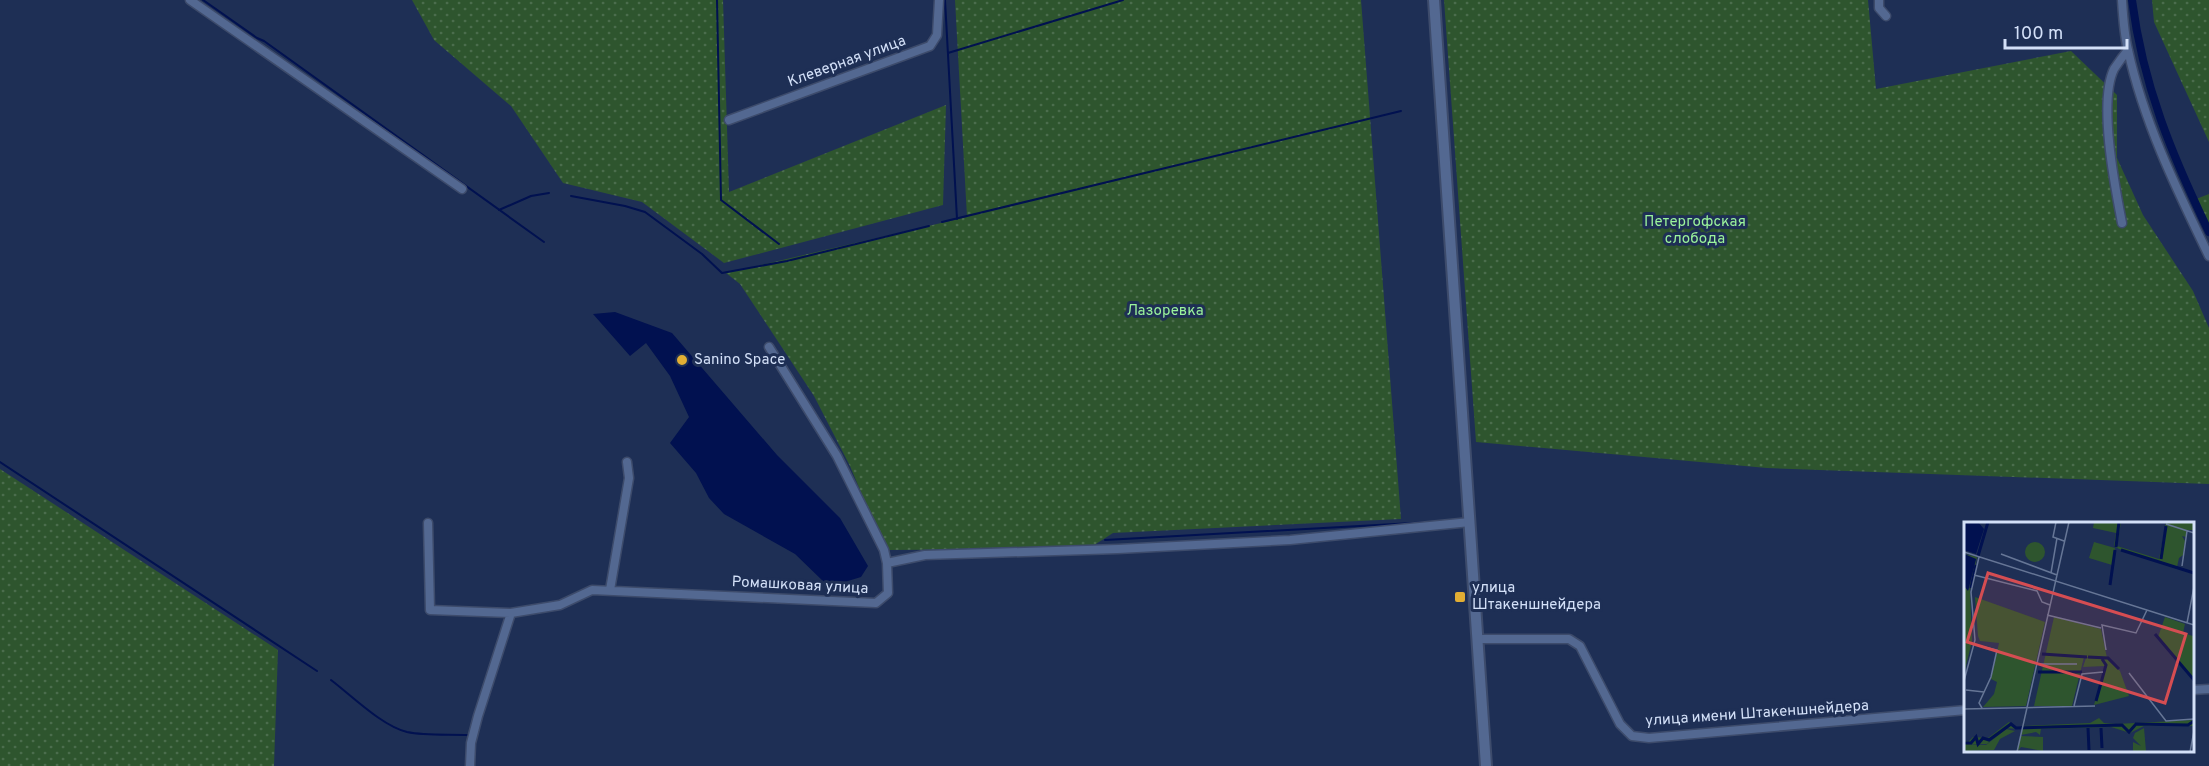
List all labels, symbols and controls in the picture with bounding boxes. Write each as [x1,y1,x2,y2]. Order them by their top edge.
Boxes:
scale bar [2005,12,2126,50]
text: 100 m [2014,23,2063,46]
street label: Клеверная улица [785,32,909,92]
park label: Петергофская слобода [1644,213,1746,249]
park label: Лазоревка [1126,302,1204,321]
place label: Sanino Space [694,351,785,370]
marker: Sanino Space [675,353,689,367]
inset map [1964,522,2194,751]
street label: Ромашковая улица [731,573,869,599]
place label: улица Штакеншнейдера [1472,579,1601,615]
marker: улица Штакеншнейдера [1453,590,1467,604]
street label: улица имени Штакеншнейдера [1645,697,1869,731]

